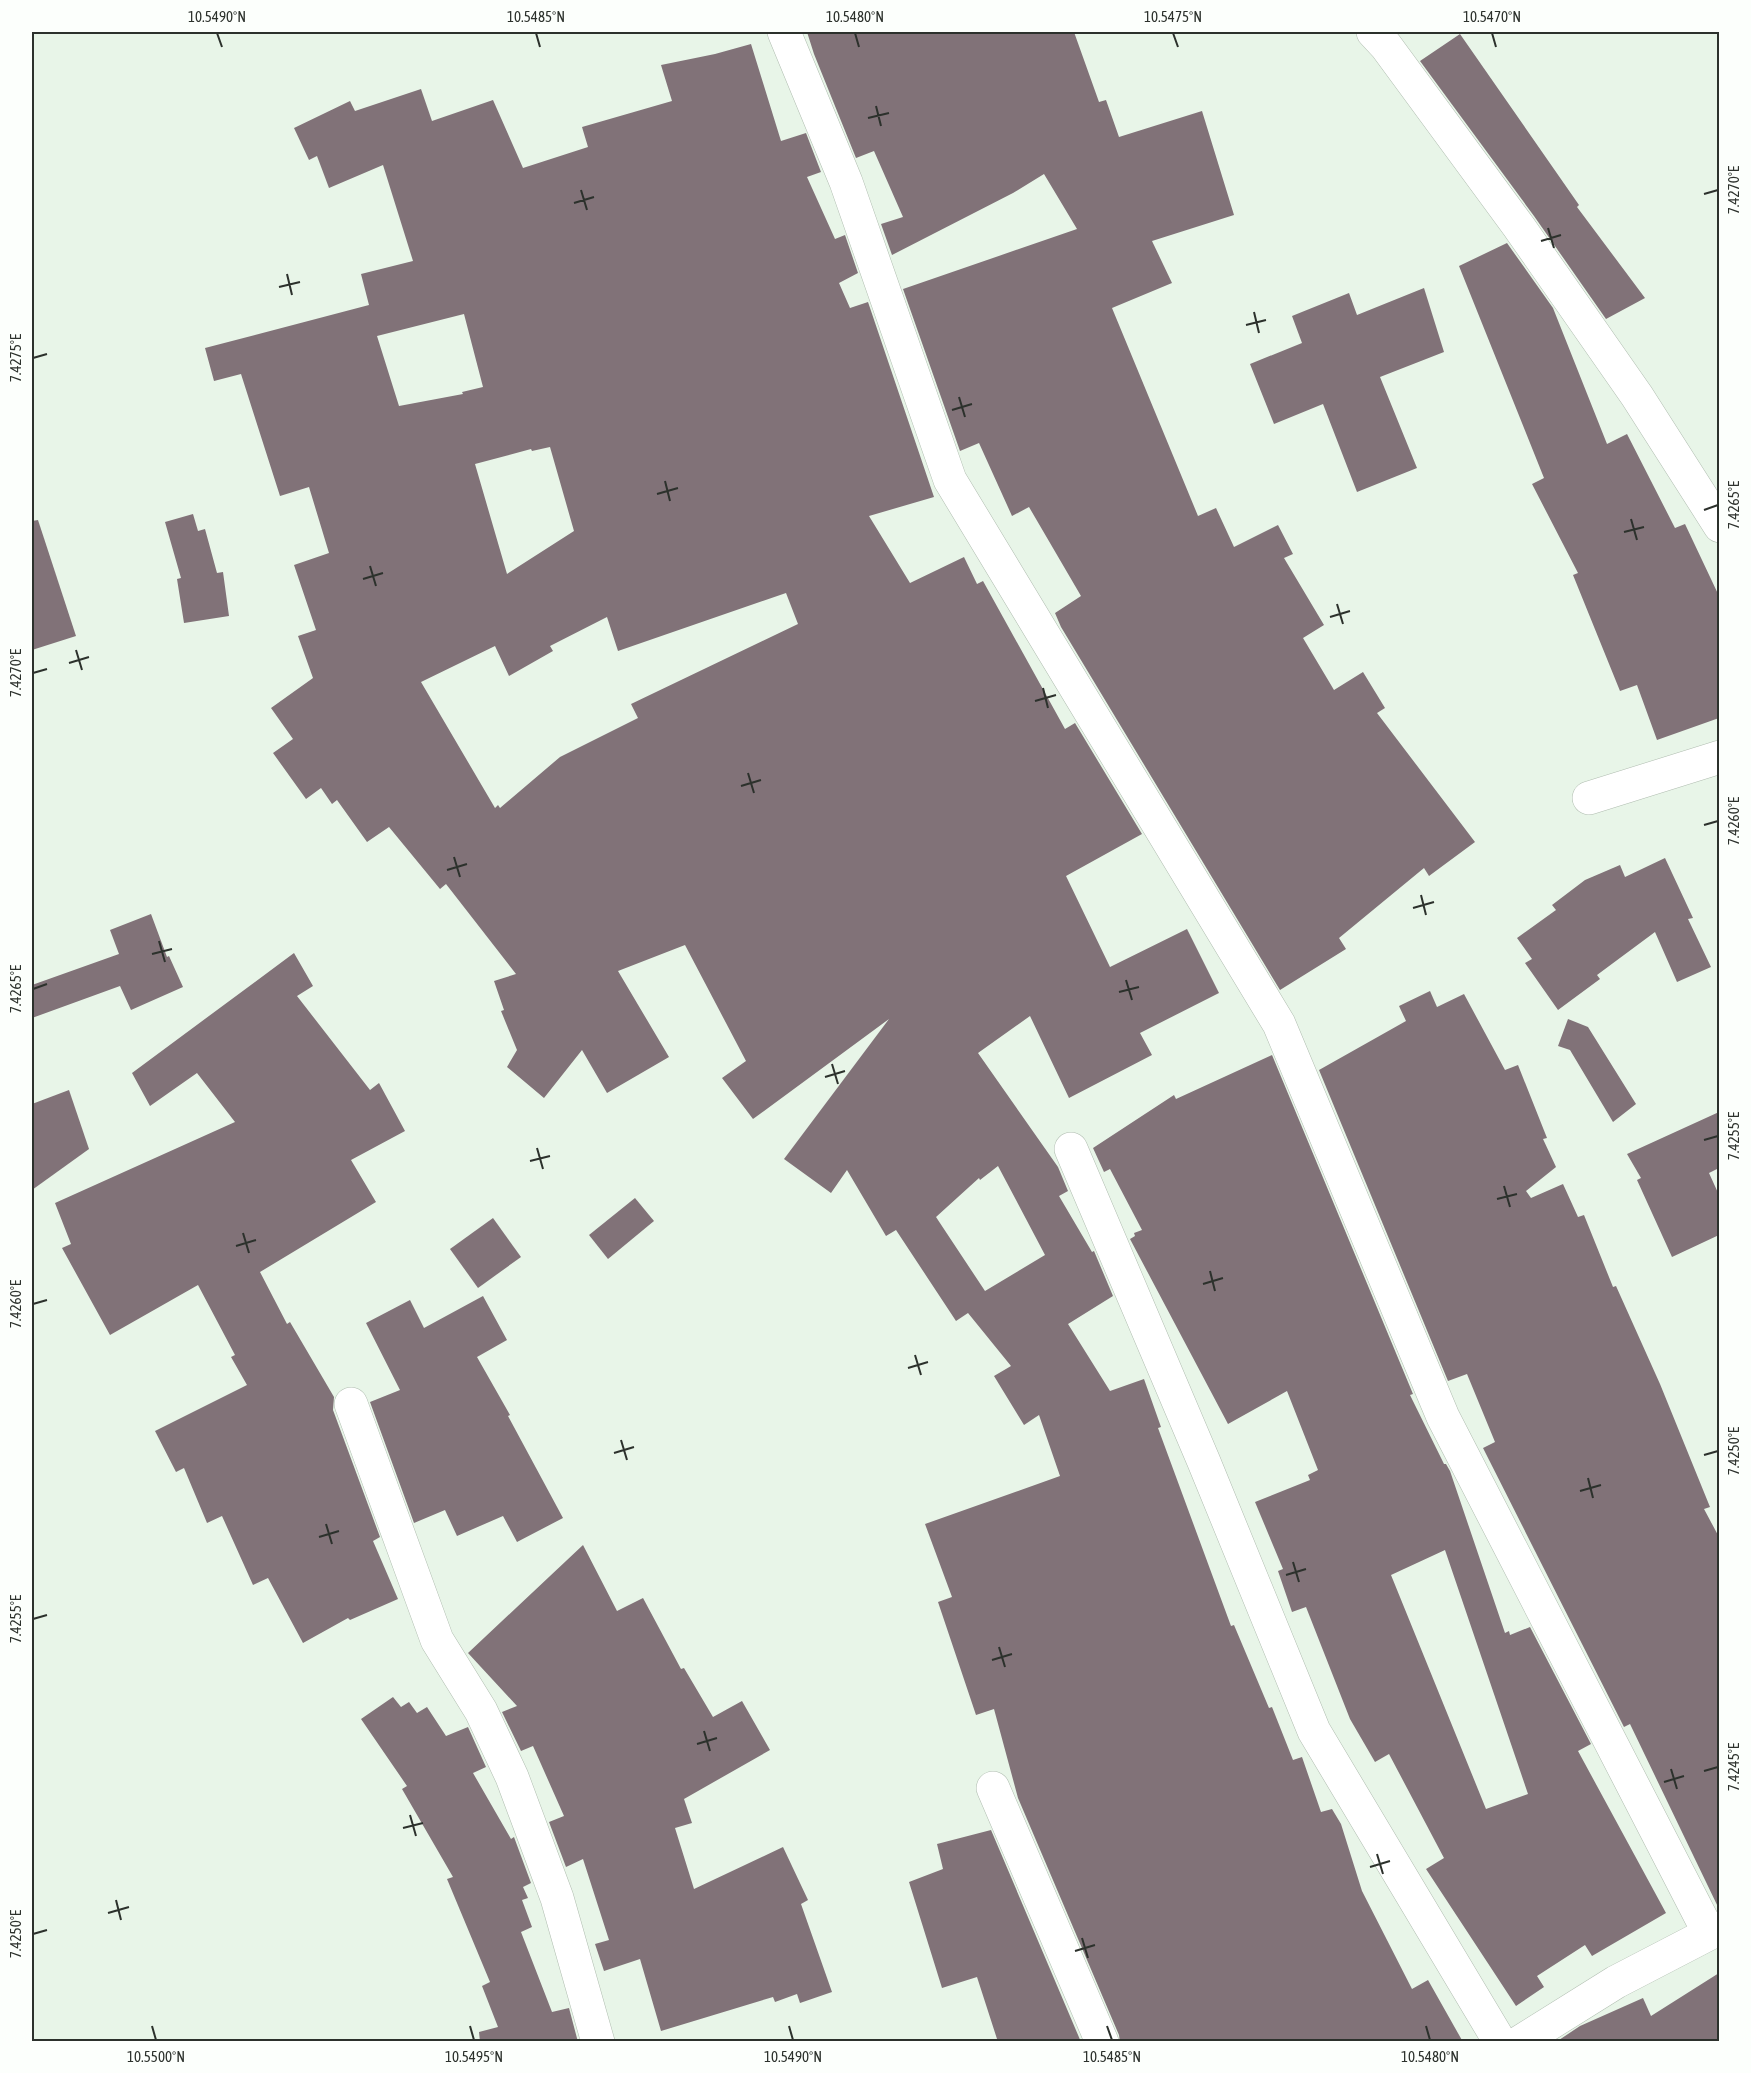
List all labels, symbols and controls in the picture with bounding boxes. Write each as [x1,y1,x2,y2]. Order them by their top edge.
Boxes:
text: 10.5490°N [188,8,246,25]
text: 10.5485°N [507,8,565,25]
text: 10.5480°N [826,8,884,25]
text: 10.5475°N [1144,8,1202,25]
text: 10.5470°N [1463,8,1521,25]
text: 7.4270°E [1725,165,1742,214]
text: 7.4275°E [7,333,24,382]
text: 7.4265°E [1725,480,1742,529]
text: 7.4270°E [7,648,24,697]
text: 7.4260°E [1725,796,1742,845]
text: 7.4265°E [7,964,24,1013]
text: 7.4255°E [1725,1111,1742,1160]
text: 7.4260°E [7,1279,24,1328]
text: 7.4250°E [1725,1426,1742,1475]
text: 7.4255°E [7,1594,24,1643]
text: 7.4245°E [1725,1742,1742,1791]
text: 7.4250°E [7,1909,24,1958]
text: 10.5500°N [127,2048,185,2065]
text: 10.5495°N [445,2048,503,2065]
text: 10.5490°N [764,2048,822,2065]
text: 10.5485°N [1083,2048,1141,2065]
text: 10.5480°N [1401,2048,1459,2065]

